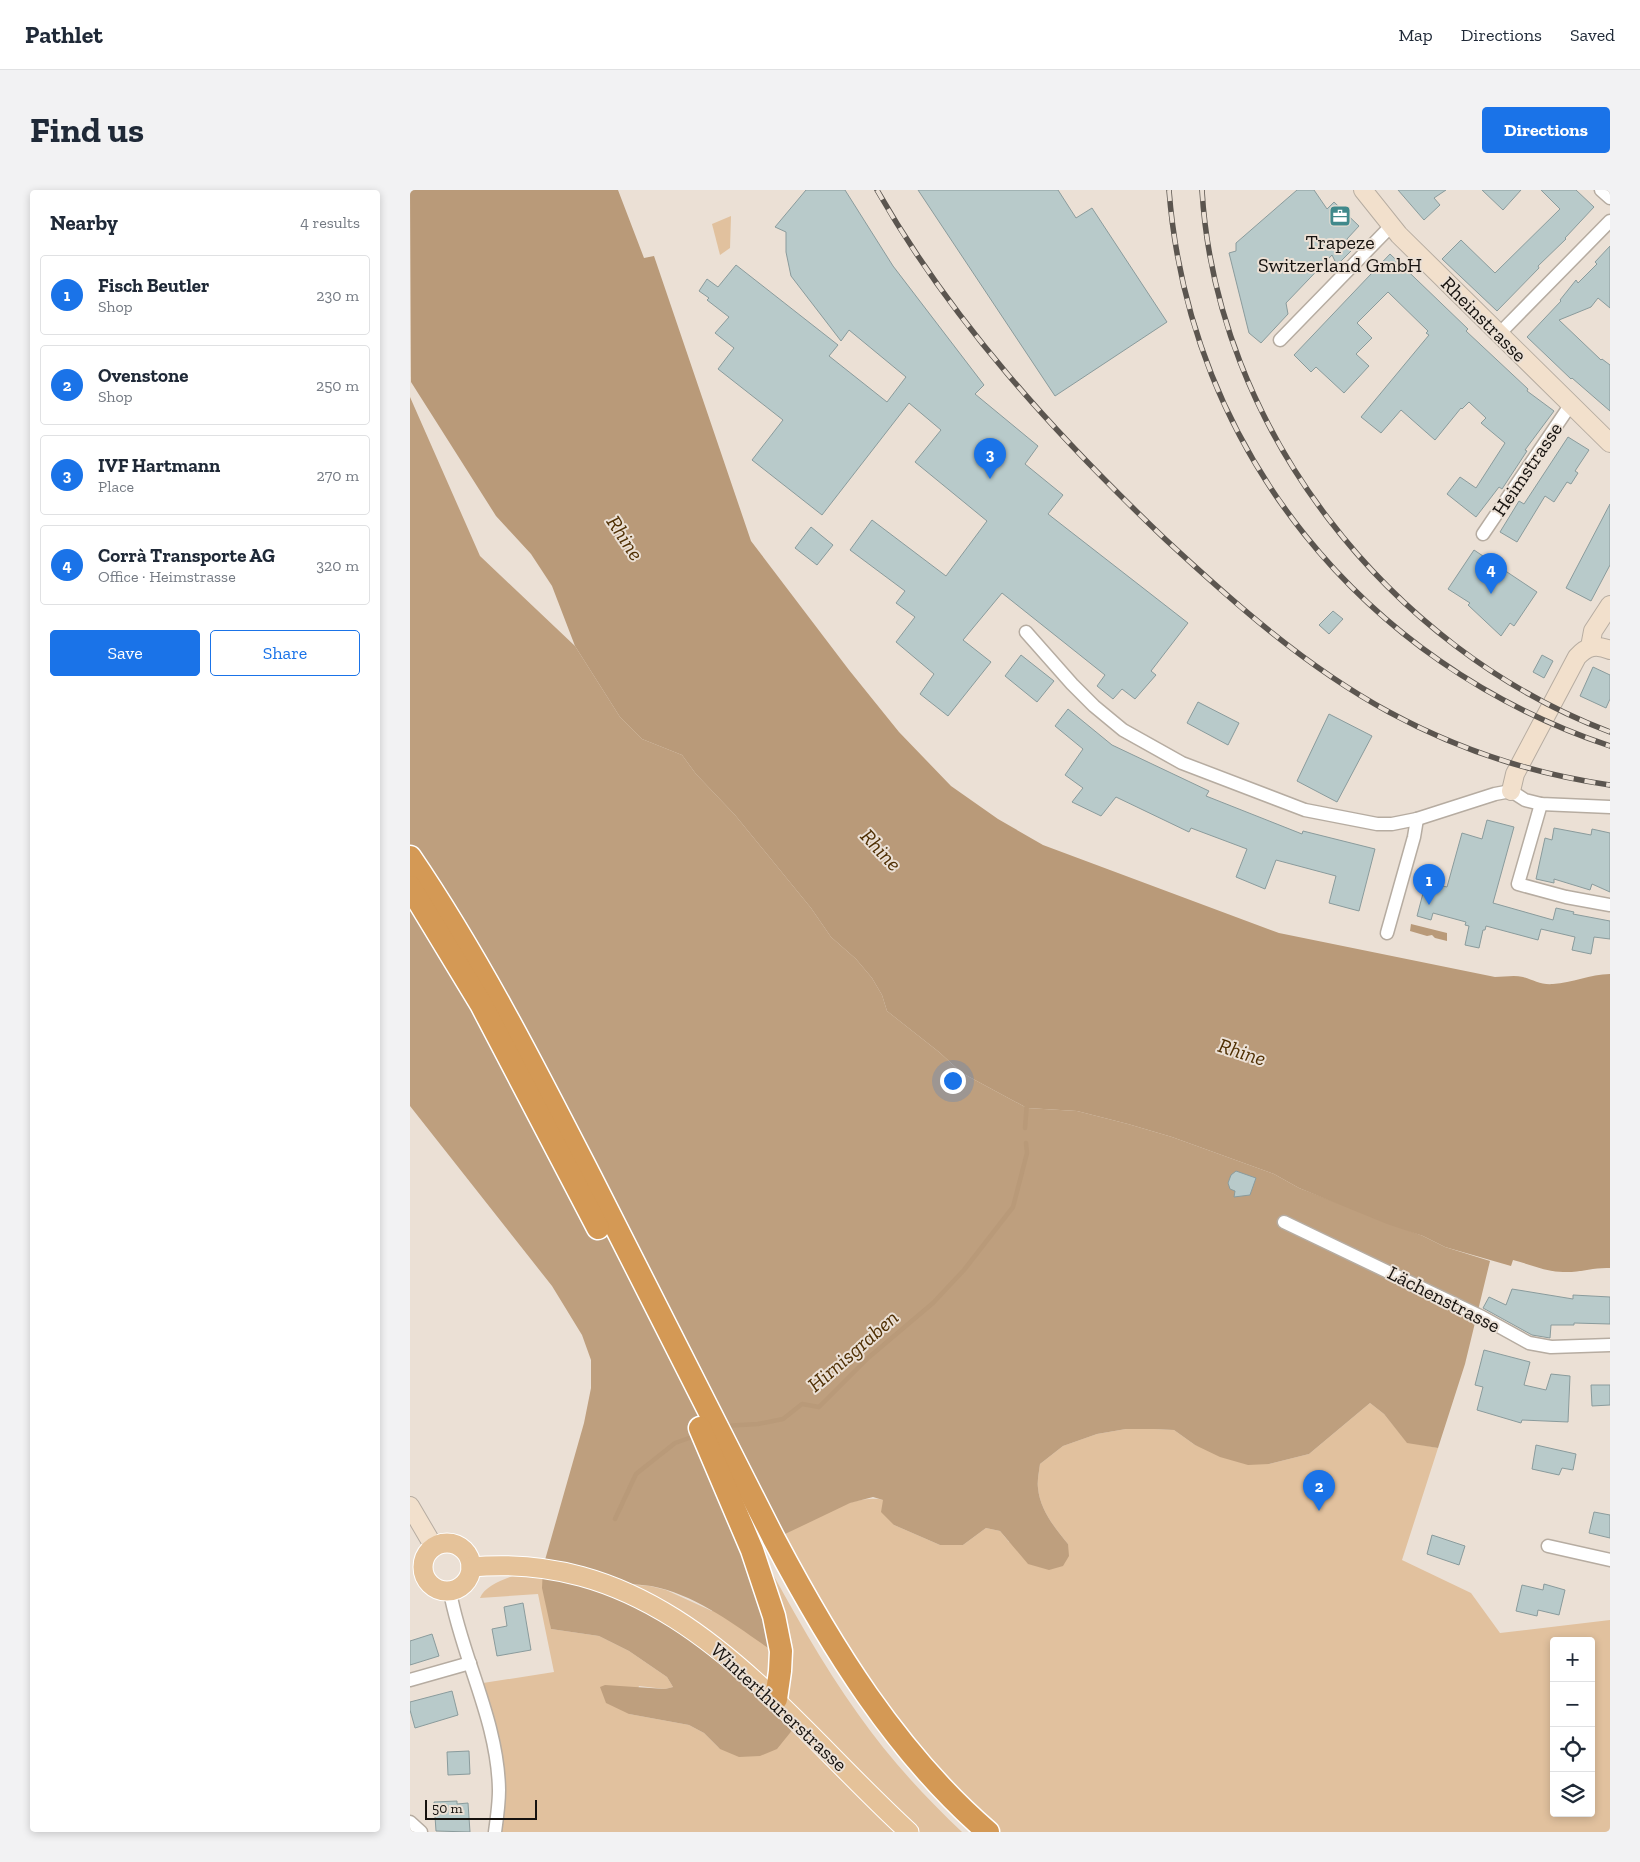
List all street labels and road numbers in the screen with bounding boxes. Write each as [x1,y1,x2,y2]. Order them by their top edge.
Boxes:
street label: Rheinstrasse [1436,271,1532,367]
street label: Heimstrasse [1487,417,1567,521]
street label: Lächenstrasse [1384,1260,1504,1338]
street label: Winterthurerstrasse [706,1638,852,1776]

